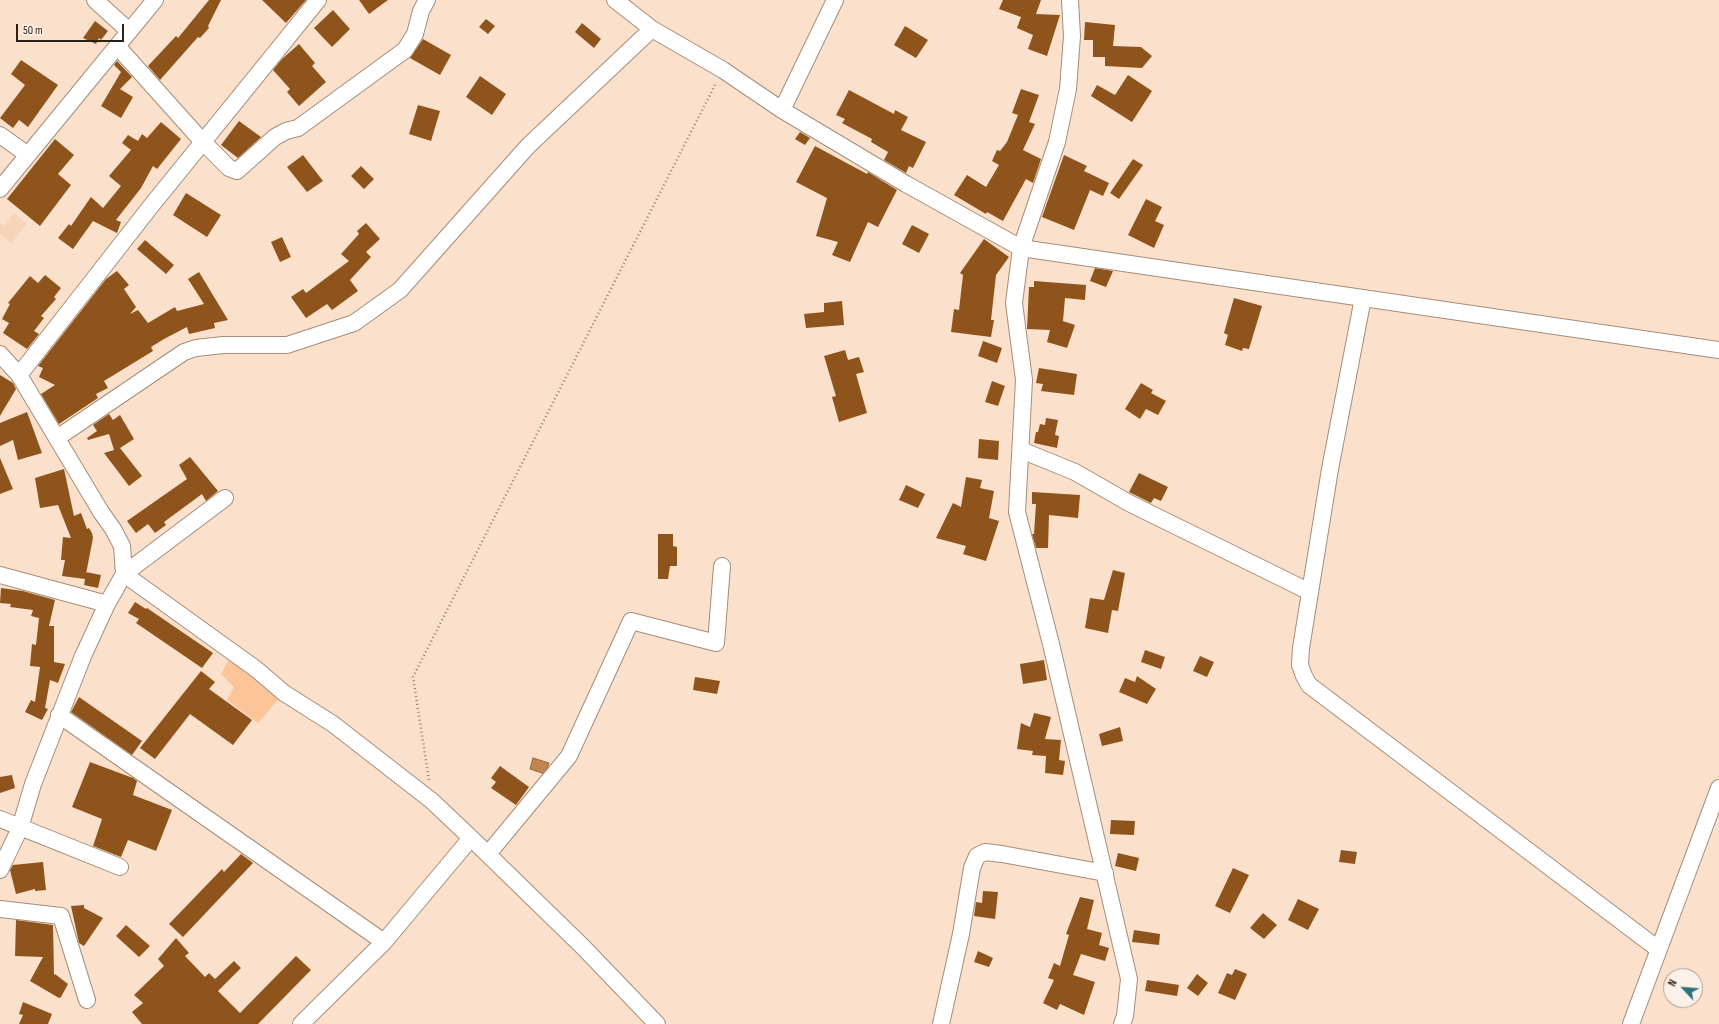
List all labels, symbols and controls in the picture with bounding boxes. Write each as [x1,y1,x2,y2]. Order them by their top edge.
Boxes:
scale bar [18,16,126,42]
text: 50 m [23,23,43,38]
north arrow [1663,968,1703,1008]
text: N [1666,977,1680,988]

